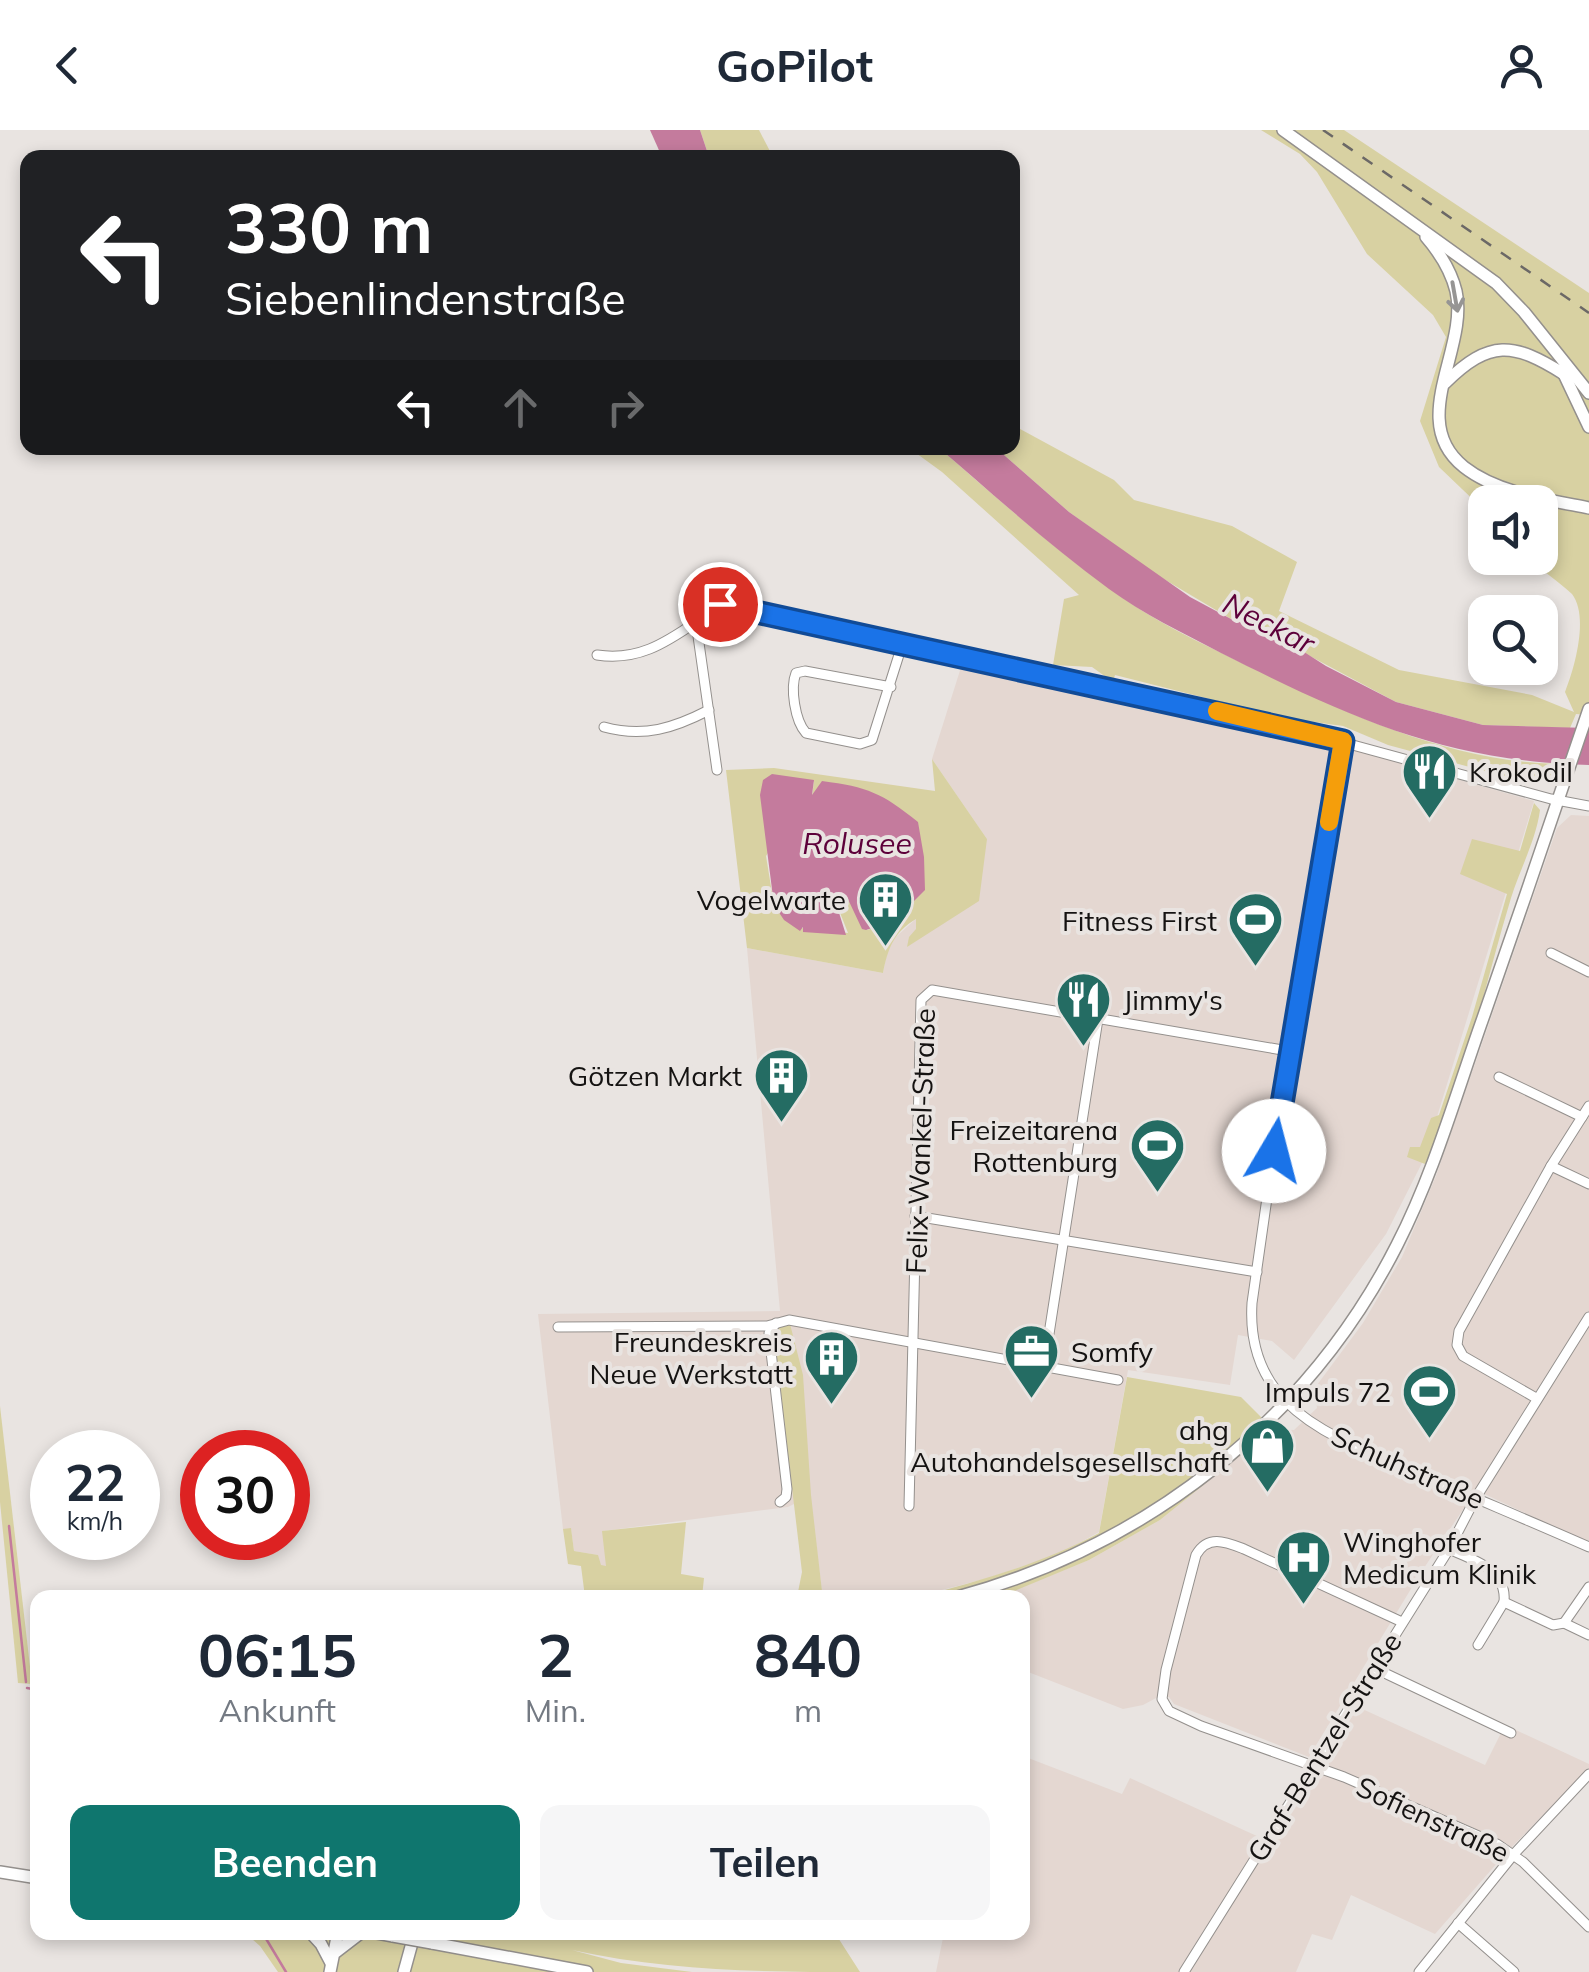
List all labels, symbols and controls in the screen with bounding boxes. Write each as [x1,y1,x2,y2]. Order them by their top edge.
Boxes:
text: GoPilot [716,37,873,93]
icon: back [40,38,95,93]
icon: person [1494,38,1549,93]
text: 330 m [225,183,433,271]
icon: left [60,190,190,320]
text: Siebenlindenstraße [225,270,626,326]
one-way arrow [1446,280,1464,313]
icon: left [388,380,443,435]
icon: ahead [493,380,548,435]
icon: right [598,380,653,435]
map controls [1468,485,1558,685]
button: sound [1468,485,1558,575]
pin [678,562,763,647]
icon: arrive [693,577,748,632]
water label: Neckar [1217,584,1322,663]
button: search [1468,595,1558,685]
restaurant icon: Krokodil [1400,741,1460,820]
place label: Krokodil [1469,754,1573,789]
water label: Rolusee [802,824,912,862]
building icon: Vogelwarte [855,869,915,948]
place label: Vogelwarte [697,882,846,917]
sports icon: Fitness First [1226,890,1286,969]
place label: Fitness First [1062,903,1217,938]
restaurant icon: Jimmy's [1054,969,1114,1048]
place label: Jimmy's [1123,982,1223,1017]
street label: Felix-Wankel-Straße [898,1008,942,1274]
building icon: Götzen Markt [751,1045,811,1124]
place label: Götzen Markt [568,1058,742,1093]
position arrow [1222,1099,1326,1203]
place label: Freizeitarena Rottenburg [949,1112,1118,1179]
sports icon: Freizeitarena Rottenburg [1127,1115,1187,1194]
office icon: Somfy [1002,1321,1062,1400]
place label: Freundeskreis Neue Werkstatt [590,1324,793,1391]
building icon: Freundeskreis Neue Werkstatt [802,1327,862,1406]
place label: Somfy [1071,1334,1153,1369]
sports icon: Impuls 72 [1400,1361,1460,1440]
place label: Impuls 72 [1265,1374,1391,1409]
place label: ahg Autohandelsgesellschaft [910,1412,1229,1479]
shop icon: ahg Autohandelsgesellschaft [1238,1415,1298,1494]
street label: Schuhstraße [1326,1418,1490,1516]
speed limit sign: 30 [180,1430,310,1560]
text: 22 [65,1451,125,1514]
text: km/h [67,1505,123,1536]
place label: Winghofer Medicum Klinik [1343,1524,1537,1591]
hospital icon: Winghofer Medicum Klinik [1274,1527,1334,1606]
text: 06:15 [198,1617,357,1692]
text: 2 [537,1617,573,1692]
text: 840 [754,1617,862,1692]
street label: Graf-Bentzel-Straße [1239,1626,1409,1868]
text: Ankunft [219,1690,336,1730]
text: Min. [525,1690,586,1730]
text: m [794,1690,822,1730]
street label: Sofienstraße [1351,1768,1515,1870]
button: Beenden [70,1805,520,1920]
button: Teilen [540,1805,990,1920]

